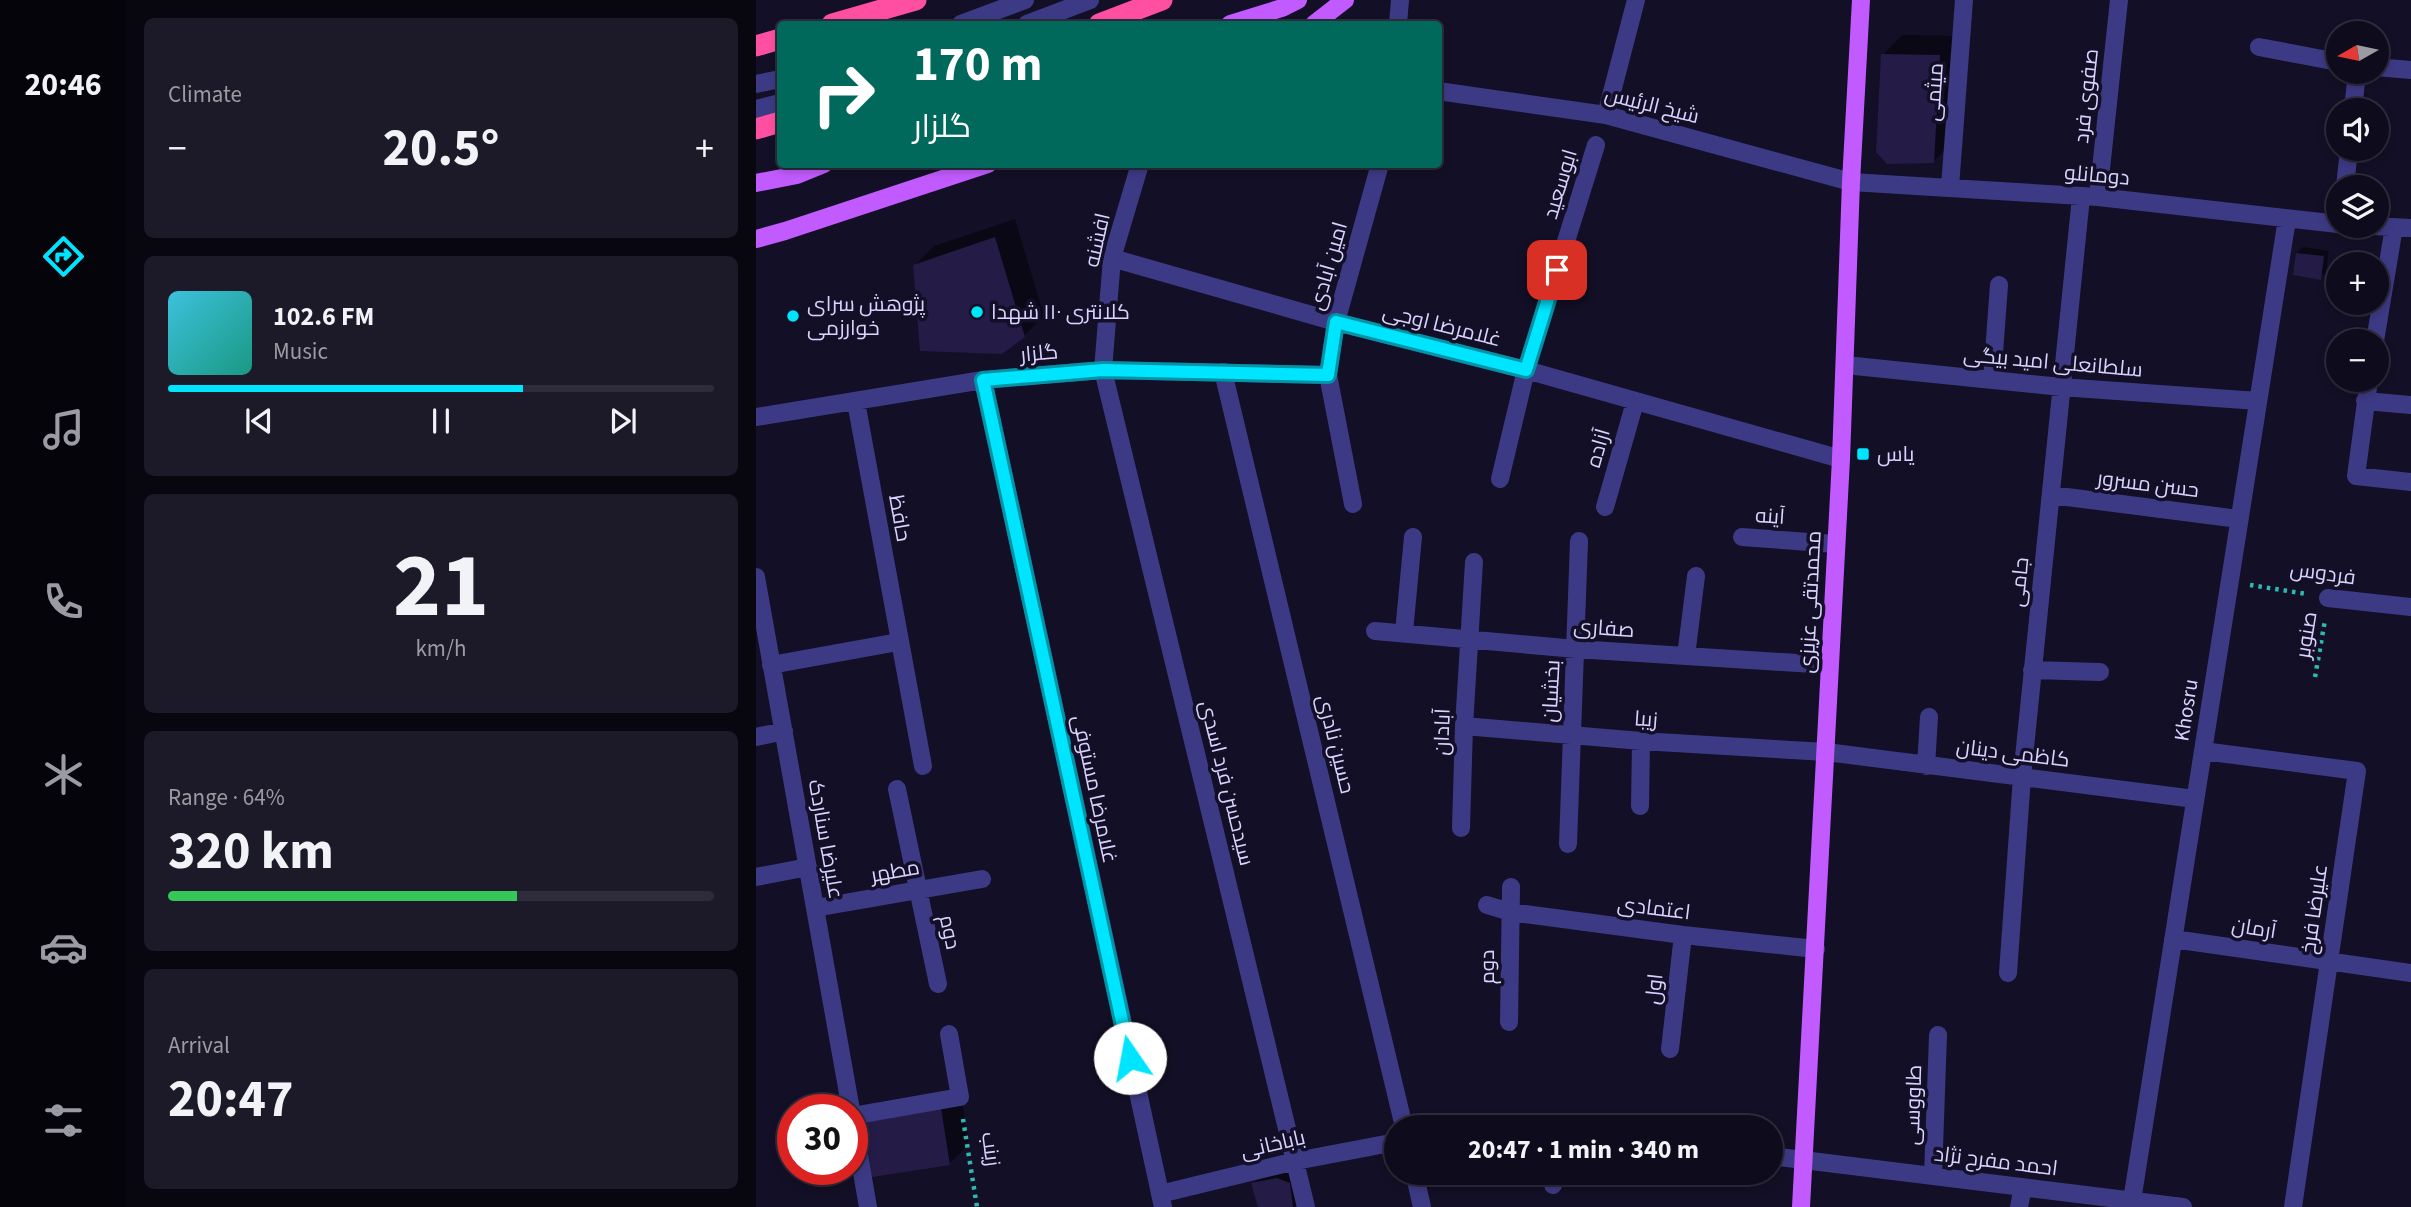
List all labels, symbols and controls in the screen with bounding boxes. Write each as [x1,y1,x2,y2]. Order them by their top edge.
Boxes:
north arrow [2326,21,2389,84]
map controls [2326,21,2389,392]
text: 170 m [913,30,1042,100]
street label: صفوی فرد [2066,47,2106,145]
icon: right [798,49,889,140]
text: 20:46 [24,62,102,108]
street label: میثمی [1917,62,1951,122]
text: Climate [168,78,242,111]
street label: شیخ الرئیس [1601,79,1703,131]
button: sound [2326,98,2389,161]
text: گلزار [913,104,971,150]
text: 20.5° [383,112,499,186]
text: − [168,122,187,176]
text: + [695,122,714,176]
street label: ابوسعید [1535,145,1585,223]
street label: دومانلو [2063,157,2131,193]
button: layers [2326,175,2389,238]
street label: افشنه [1076,210,1118,270]
street label: امین آبادی [1301,218,1355,314]
icon: directions [39,232,88,281]
pin [1527,240,1587,300]
icon: arrive [1538,251,1576,289]
button: + [2326,252,2389,315]
place label: پژوهش سرای خوارزمی [807,289,926,343]
street label: غلامرضا اوجی [1380,296,1504,354]
place label: کلانتری ۱۱۰ شهدا [991,297,1130,327]
text: 102.6 FM [273,298,374,335]
marker: کلانتری ۱۱۰ شهدا [969,304,985,320]
marker: پژوهش سرای خوارزمی [785,308,801,324]
button: − [2326,329,2389,392]
text: Music [273,335,328,368]
street label: گلزار [1018,336,1059,370]
street label: سلطانعلی امید بیگی [1962,339,2144,385]
icon: previous [240,402,278,440]
icon: pause [422,402,460,440]
icon: next [604,402,642,440]
icon: music [39,405,88,454]
street label: آزاده [1578,425,1618,471]
place label: یاس [1877,439,1915,469]
marker: یاس [1855,446,1871,462]
street label: حسن مسرور [2094,463,2201,505]
street label: حافظ [881,492,919,544]
street label: آینه [1754,500,1786,532]
text: 21 [393,522,489,651]
street label: محمدتقی عزیزی [1791,530,1829,674]
street label: فردوس [2288,554,2358,592]
street label: جامی [2001,556,2037,608]
icon: phone [39,577,88,626]
street label: صنوبر [2287,609,2325,662]
street label: صفاری [1572,611,1636,645]
text: km/h [415,632,467,665]
street label: بخشیان [1534,659,1568,723]
street label: Khosru [2166,677,2206,743]
street label: حسین نادری [1309,691,1363,797]
street label: سیدحسن فرد اسدی [1192,697,1262,869]
street label: زیبا [1633,703,1659,735]
street label: آبادان [1426,708,1458,756]
street label: غلامرضا مستوفی [1065,712,1125,866]
street label: کاظمی دینان [1955,731,2071,775]
icon: climate [39,750,88,799]
street label: علیرضا سناردک [801,777,851,901]
text: Range · 64% [168,781,285,814]
text: 320 km [168,815,334,889]
street label: مطهر [867,852,922,890]
street label: علیرضا فرخ [2293,862,2335,956]
street label: اعتمادی [1616,889,1692,927]
street label: آرمان [2230,910,2279,946]
street label: دوم [932,912,968,952]
icon: car [39,923,88,972]
street label: دوم [1472,950,1502,984]
street label: اول [1637,972,1671,1006]
position arrow [1093,1021,1167,1095]
text: Arrival [168,1029,230,1062]
text: 20:47 [168,1063,293,1137]
street label: طاووسی [1897,1064,1929,1146]
speed limit sign: 30 [777,1094,868,1185]
icon: filters [39,1096,88,1145]
street label: باباخانی [1238,1122,1308,1166]
street label: زینب [974,1130,1008,1168]
text: 20:47 · 1 min · 340 m [1468,1131,1699,1168]
street label: احمد مفرح نژاد [1933,1139,2059,1183]

